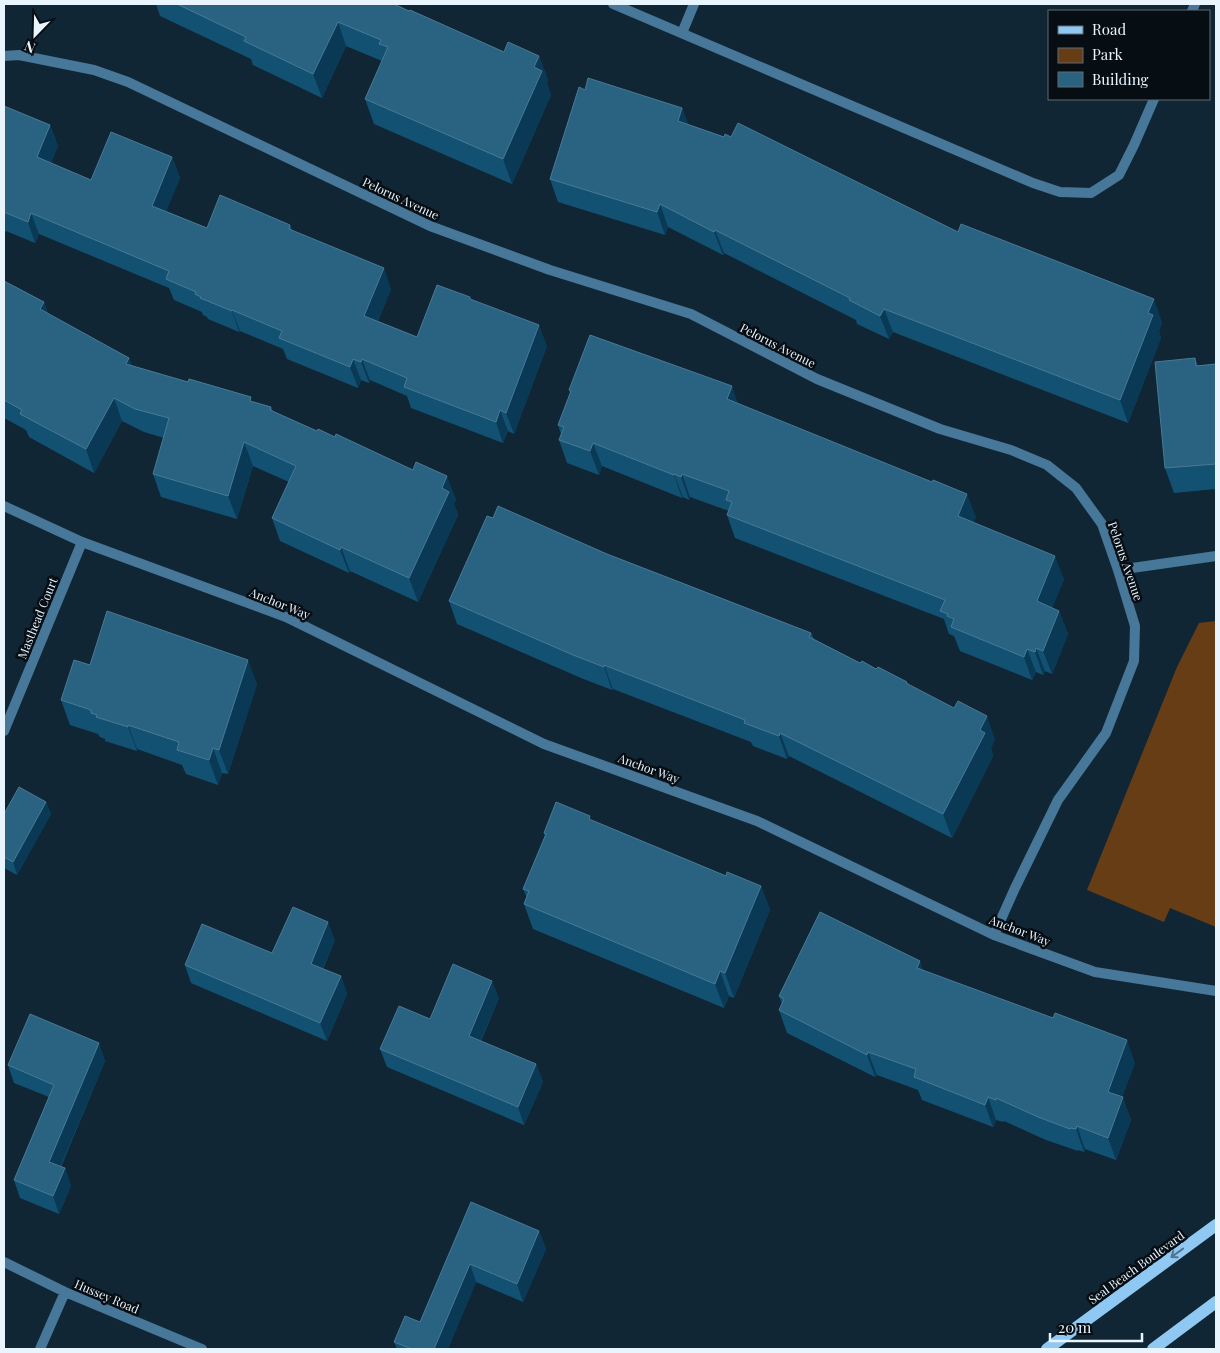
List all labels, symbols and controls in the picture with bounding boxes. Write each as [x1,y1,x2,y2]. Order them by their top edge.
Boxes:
north arrow [10,10,60,60]
legend [1048,10,1210,100]
text: Road [1092,19,1126,39]
text: N [21,37,38,58]
text: Park [1092,44,1124,64]
text: Building [1092,69,1149,89]
street label: Pelorus Avenue [360,173,442,223]
street label: Pelorus Avenue [738,319,818,371]
street label: Pelorus Avenue [1105,519,1147,603]
street label: Masthead Court [13,574,61,661]
street label: Anchor Way [246,583,313,622]
street label: Anchor Way [615,749,682,786]
street label: Anchor Way [986,911,1053,949]
street label: Seal Beach Boulevard [1085,1227,1187,1307]
one-way arrow [1171,1248,1184,1259]
street label: Hussey Road [72,1275,142,1317]
scale bar [1050,1310,1142,1342]
text: 20 m [1058,1317,1092,1337]

